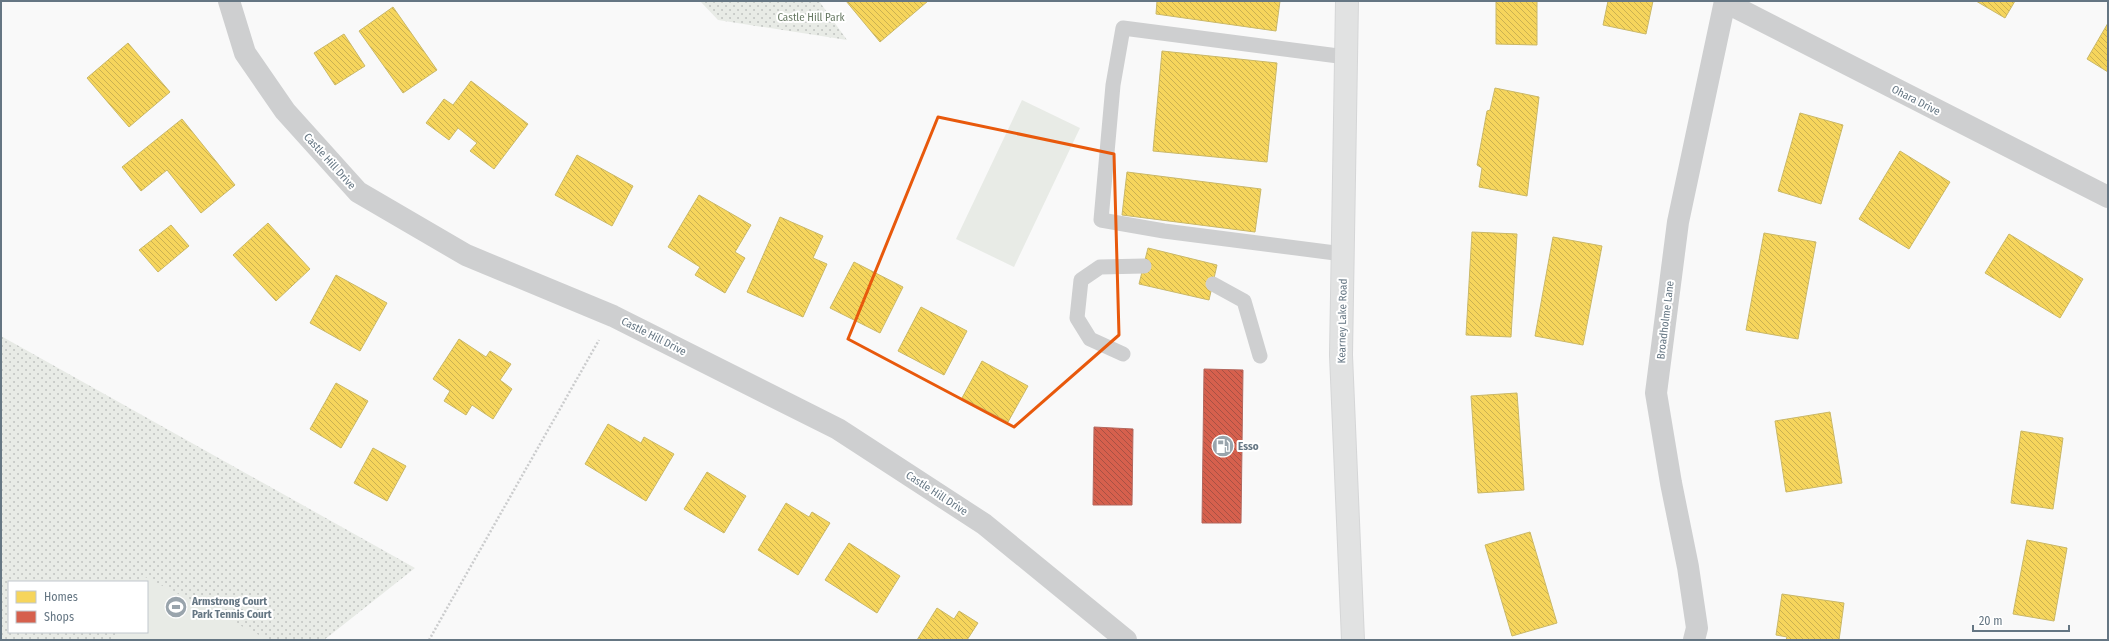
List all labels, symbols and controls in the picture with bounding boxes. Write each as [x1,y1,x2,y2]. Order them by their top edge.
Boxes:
park label: Castle Hill Park [777,11,845,24]
street label: Ohara Drive [1889,83,1942,118]
street label: Castle Hill Drive [301,131,358,192]
street label: Kearney Lake Road [1335,278,1350,364]
street label: Broadholme Lane [1654,280,1677,360]
street label: Castle Hill Drive [619,315,688,358]
fuel station icon: Esso [1210,433,1236,459]
place label: Esso [1238,440,1259,453]
street label: Castle Hill Drive [903,469,970,518]
legend [8,581,148,633]
text: Homes [44,590,78,604]
sports icon: Armstrong Court Park Tennis Court [163,594,189,620]
place label: Armstrong Court Park Tennis Court [191,595,272,621]
scale bar [1973,607,2069,633]
text: Shops [44,610,74,624]
text: 20 m [1979,614,2003,628]

